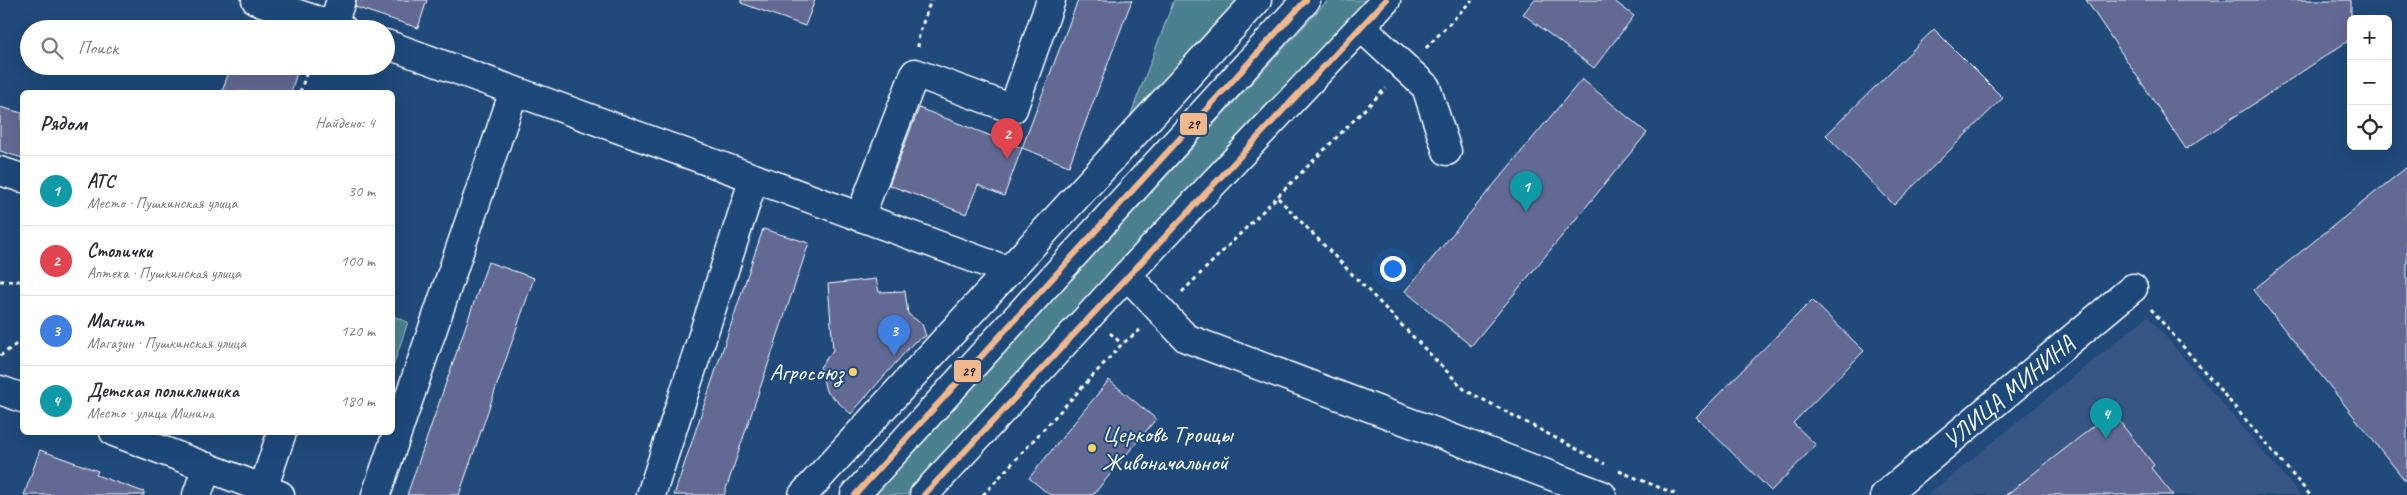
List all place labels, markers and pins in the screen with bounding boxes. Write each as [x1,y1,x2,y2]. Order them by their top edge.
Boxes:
pin: 2 [991,118,1023,159]
pin: 1 [1510,171,1542,212]
pin: 3 [878,315,910,356]
place label: Агросоюз [769,357,845,388]
marker: Агросоюз [847,366,859,378]
pin: 4 [2090,398,2122,439]
place label: Церковь Троицы Живоначальной [1102,419,1235,477]
marker: Церковь Троицы Живоначальной [1086,442,1098,454]

